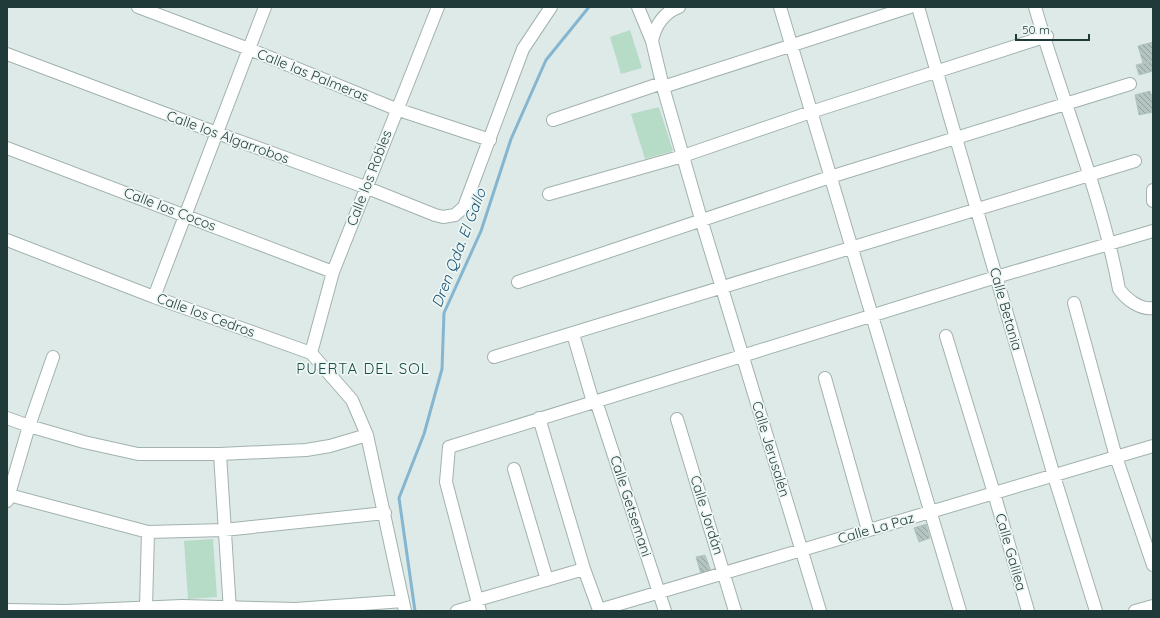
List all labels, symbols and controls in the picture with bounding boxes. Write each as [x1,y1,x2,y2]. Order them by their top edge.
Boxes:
scale bar [1016,16,1089,42]
text: 50 m [1022,22,1050,37]
street label: Calle las Palmeras [255,44,371,106]
street label: Calle los Algarrobos [164,106,292,168]
street label: Calle los Robles [342,127,396,229]
street label: Calle los Cocos [121,183,219,235]
water label: Dren Qda. El Gallo [427,185,490,310]
street label: Calle Betania [986,265,1026,353]
street label: Calle los Cedros [154,289,258,341]
district label: PUERTA DEL SOL [296,359,430,378]
street label: Calle Jerusalén [748,399,794,499]
street label: Calle Getsemani [606,453,656,559]
street label: Calle Jordán [686,473,728,557]
street label: Calle La Paz [836,508,917,548]
street label: Calle Galilea [991,511,1031,593]

